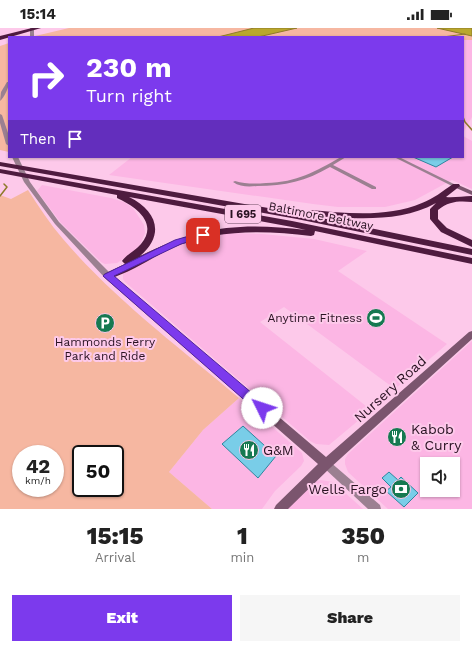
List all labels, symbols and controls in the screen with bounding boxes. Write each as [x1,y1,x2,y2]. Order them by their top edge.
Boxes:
text: 15:14 [20,5,56,23]
text: 230 m [86,51,172,84]
icon: right [20,52,72,104]
text: Turn right [86,85,172,106]
icon: arrive [64,128,86,150]
text: Then [20,130,56,148]
street label: Baltimore Beltway [267,199,375,233]
road number: I 695 [225,205,261,223]
pin [186,218,220,252]
icon: arrive [192,224,214,246]
sports icon: Anytime Fitness [365,307,387,329]
place label: Anytime Fitness [267,311,362,325]
parking icon: Hammonds Ferry Park and Ride [94,312,116,334]
place label: Hammonds Ferry Park and Ride [55,335,156,363]
street label: Nursery Road [351,353,429,425]
position arrow [241,387,283,429]
place label: Kabob & Curry [411,421,462,453]
restaurant icon: Kabob & Curry [386,426,408,448]
restaurant icon: G&M [238,439,260,461]
place label: G&M [263,442,294,458]
speed limit sign: 50 [72,445,124,497]
text: 42 [26,454,50,478]
map controls [420,457,460,497]
button: sound [420,457,460,497]
text: km/h [25,475,51,486]
bank icon: Wells Fargo [390,478,412,500]
place label: Wells Fargo [308,481,387,497]
text: 15:15 [87,522,144,550]
text: 1 [237,522,248,550]
text: 350 [341,522,385,550]
text: Arrival [95,550,136,565]
text: min [230,550,254,565]
text: m [357,550,369,565]
button: Exit [12,595,232,641]
button: Share [240,595,460,641]

